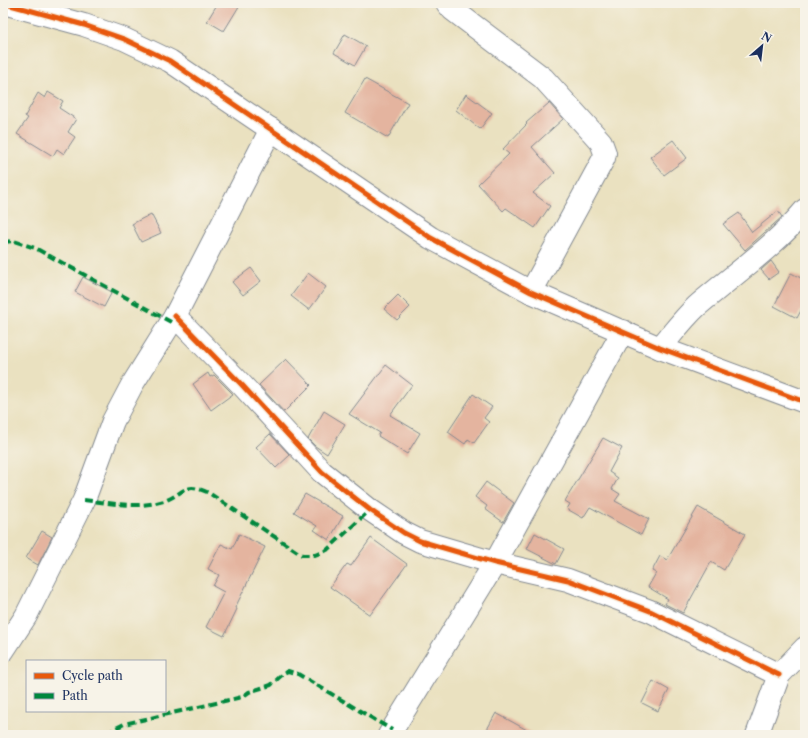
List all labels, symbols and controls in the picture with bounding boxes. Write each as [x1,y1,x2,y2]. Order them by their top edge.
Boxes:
north arrow [742,26,782,66]
text: N [759,29,775,46]
legend [26,660,166,712]
text: Cycle path [62,668,123,683]
text: Path [62,688,88,703]

